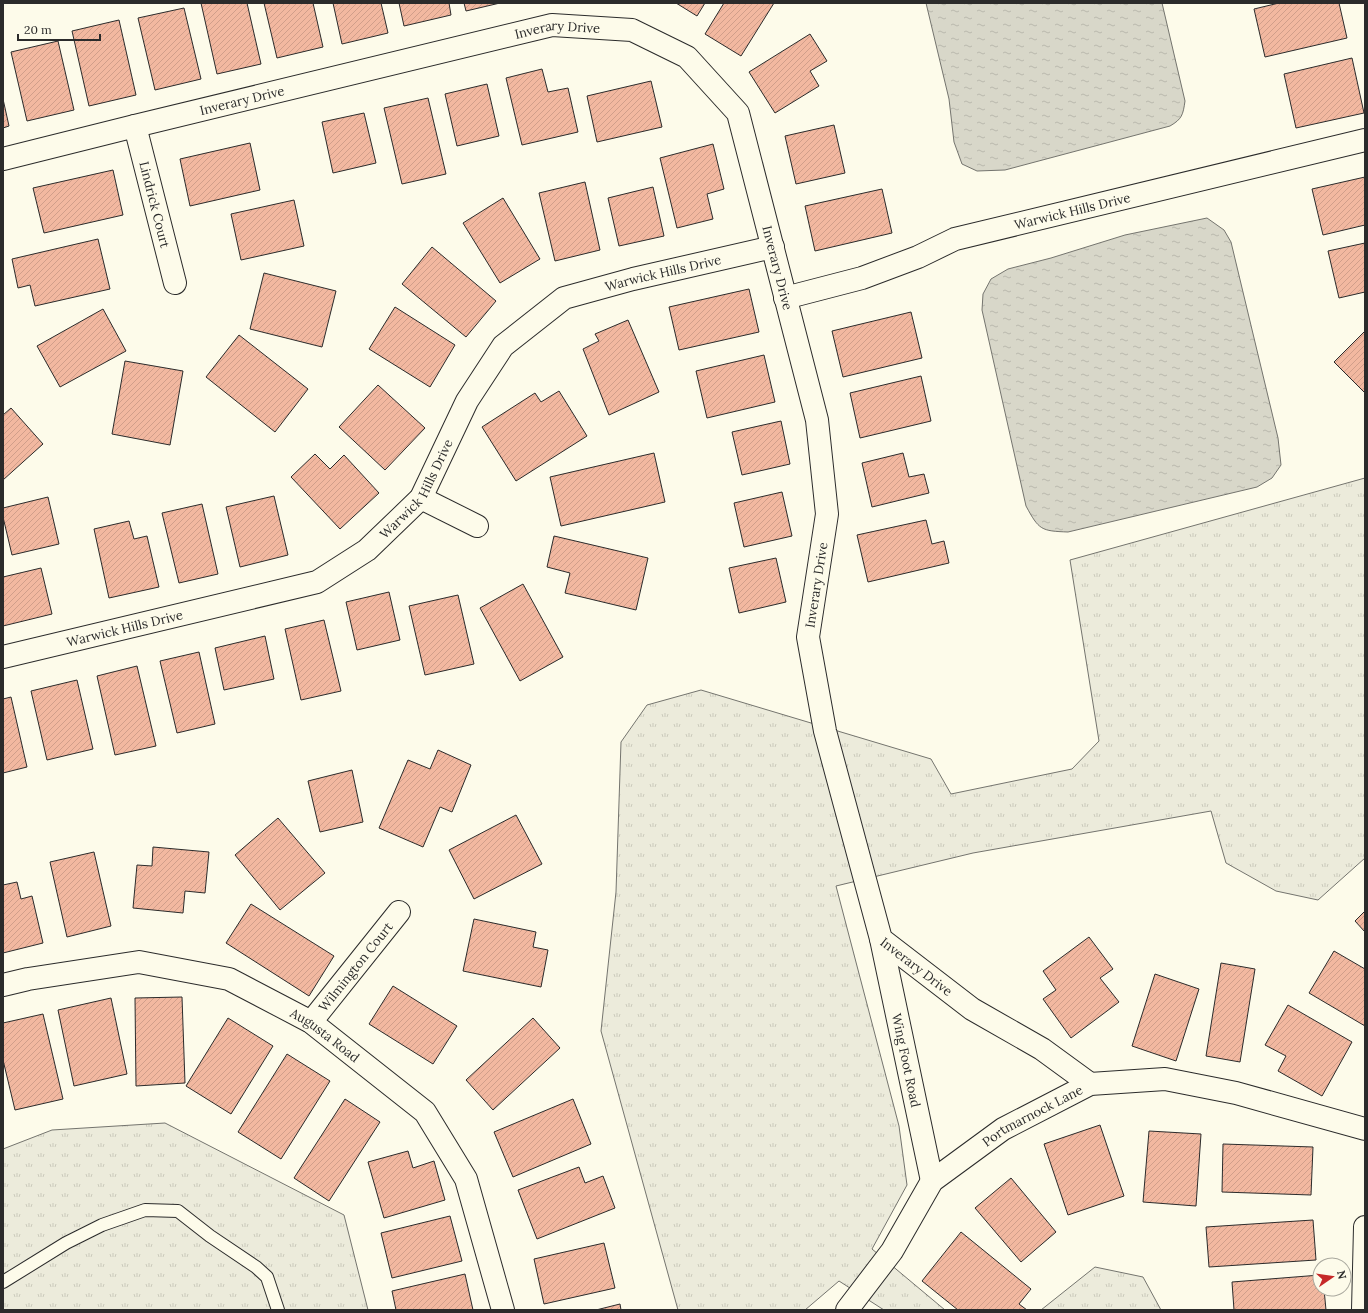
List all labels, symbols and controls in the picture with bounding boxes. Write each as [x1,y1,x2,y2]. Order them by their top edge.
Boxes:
scale bar [18,16,100,42]
street label: Inverary Drive [513,17,601,43]
text: 20 m [24,22,52,37]
street label: Inverary Drive [198,82,286,119]
street label: Lindrick Court [135,160,174,250]
street label: Warwick Hills Drive [1012,189,1132,233]
street label: Inverary Drive [758,224,796,312]
street label: Warwick Hills Drive [603,251,723,295]
street label: Warwick Hills Drive [376,436,457,542]
street label: Inverary Drive [801,541,832,629]
street label: Warwick Hills Drive [65,606,185,651]
street label: Wilmington Court [315,919,397,1015]
street label: Inverary Drive [877,934,956,1000]
street label: Augusta Road [286,1004,363,1066]
street label: Wing Foot Road [888,1012,924,1109]
street label: Portmarnock Lane [979,1081,1086,1150]
north arrow [1312,1257,1352,1297]
text: N [1334,1269,1350,1281]

